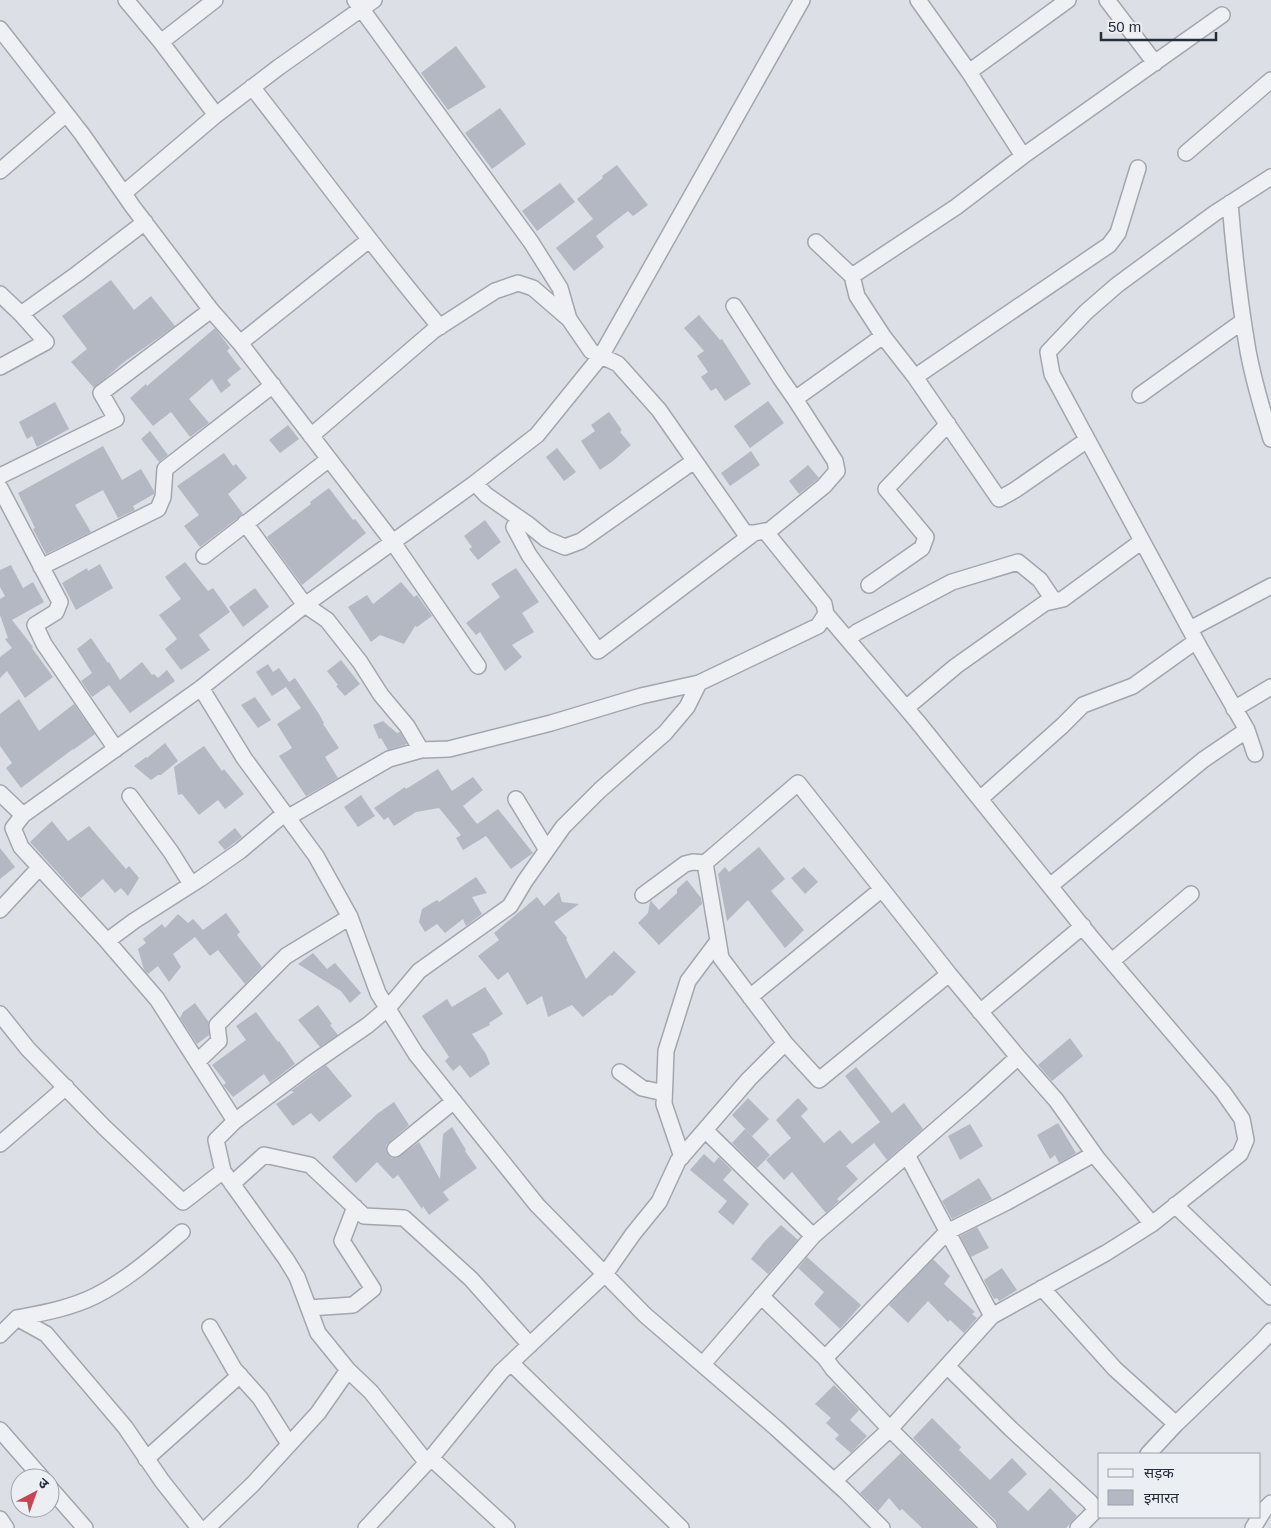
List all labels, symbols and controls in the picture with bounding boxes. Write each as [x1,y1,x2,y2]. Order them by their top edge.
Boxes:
scale bar [1101,10,1216,42]
text: 50 m [1108,18,1141,35]
legend [1098,1453,1261,1518]
text: सड़क [1144,1464,1174,1481]
north arrow [10,1468,60,1518]
text: उ [35,1474,52,1492]
text: इमारत [1144,1489,1179,1506]

